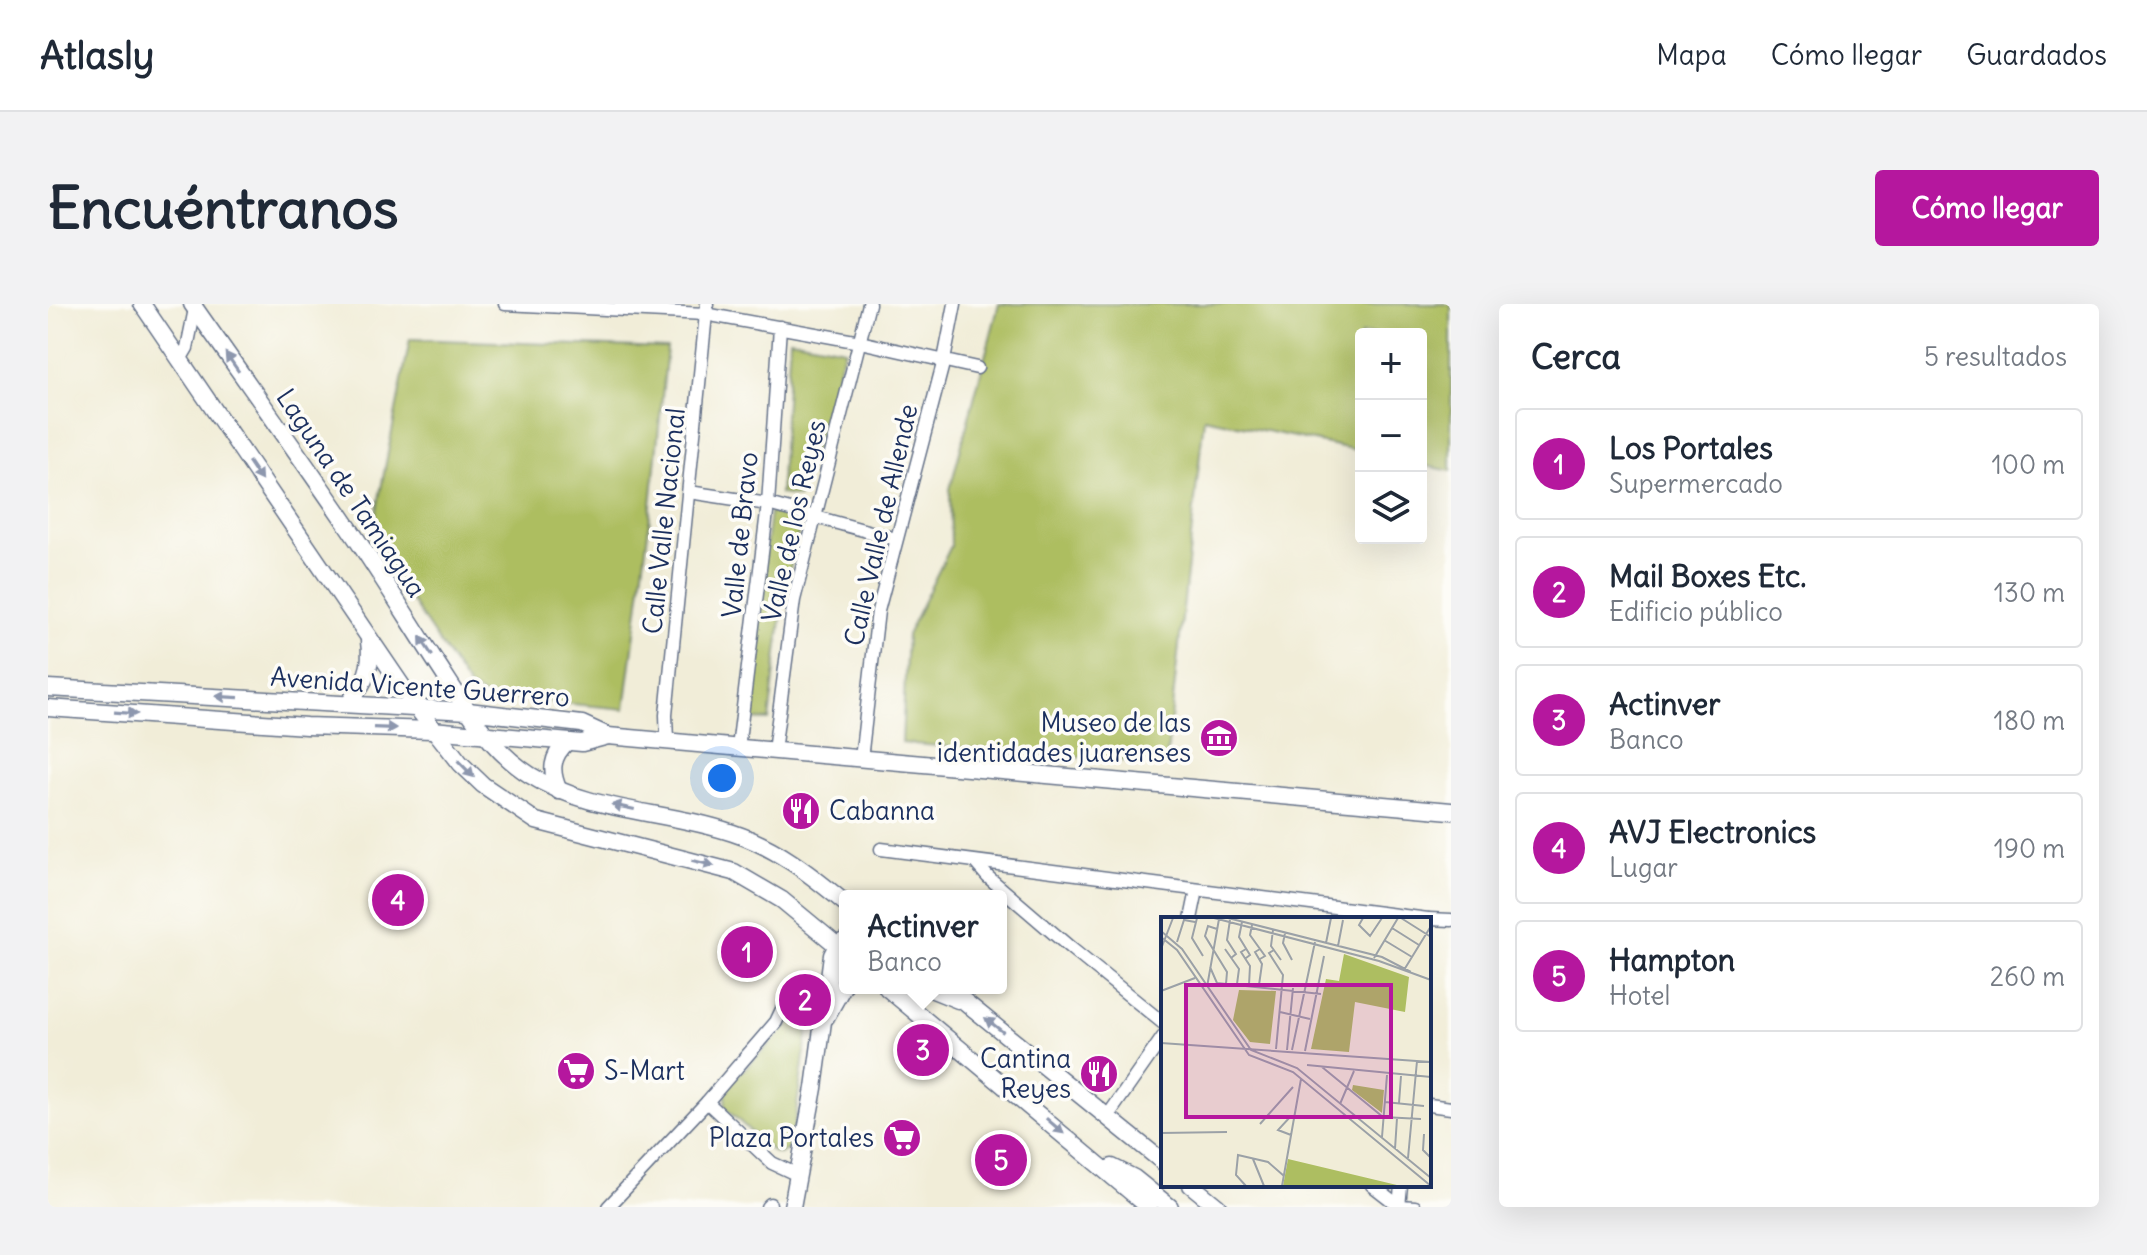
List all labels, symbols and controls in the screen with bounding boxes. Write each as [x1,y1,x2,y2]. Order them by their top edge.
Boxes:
text: Atlasly [40,32,154,79]
text: Mapa [1656,37,1727,73]
text: Cómo llegar [1771,37,1922,73]
text: Guardados [1966,37,2107,73]
button: Cómo llegar [1875,170,2099,246]
text: Encuéntranos [48,173,399,243]
map controls [1355,328,1427,544]
button: + [1355,328,1427,400]
text: Cerca [1531,335,1621,378]
text: 5 resultados [1924,340,2067,373]
one-way arrow [225,351,240,372]
street label: Laguna de Tamiagua [269,382,433,603]
button: − [1355,400,1427,472]
street label: Calle Valle de Allende [837,401,924,649]
street label: Calle Valle Nacional [635,406,692,636]
street label: Valle de los Reyes [754,417,833,625]
text: Los Portales [1609,429,1773,467]
text: 1 [1554,448,1564,481]
text: 100 m [1991,448,2065,481]
street label: Valle de Bravo [714,450,765,620]
one-way arrow [247,461,262,482]
text: Supermercado [1609,467,1783,500]
button: layers [1355,472,1427,544]
text: Mail Boxes Etc. [1609,557,1807,595]
text: 2 [1552,576,1566,609]
text: 130 m [1994,576,2065,609]
text: Edificio público [1609,595,1783,628]
one-way arrow [419,635,433,657]
street label: Avenida Vicente Guerrero [269,660,571,713]
text: Actinver [1609,685,1720,723]
one-way arrow [214,691,239,704]
text: 3 [1552,704,1566,737]
text: 180 m [1994,704,2065,737]
place label: Museo de las identidades juarenses [937,706,1191,769]
one-way arrow [114,707,139,720]
museum icon: Museo de las identidades juarenses [1198,717,1240,759]
one-way arrow [373,722,398,734]
text: Banco [1609,723,1684,756]
your location [702,758,742,798]
one-way arrow [457,759,475,778]
restaurant icon: Cabanna [780,790,822,832]
place label: Cabanna [829,794,935,827]
one-way arrow [611,800,636,813]
text: AVJ Electronics [1609,813,1816,851]
text: 4 [1551,832,1567,865]
text: 190 m [1994,832,2065,865]
text: Lugar [1609,851,1678,884]
one-way arrow [691,857,716,870]
pin: 4 [372,870,424,930]
popup [839,890,1007,994]
text: Actinver [867,907,979,945]
inset map [1161,917,1431,1187]
pin: 1 [721,922,773,982]
text: Hampton [1609,941,1735,979]
text: Banco [867,945,942,978]
text: 5 [1552,960,1566,993]
text: 260 m [1990,960,2065,993]
pin: 2 [779,970,831,1030]
text: Hotel [1609,979,1670,1012]
one-way arrow [984,1017,1004,1034]
pin: 3 [897,1020,949,1080]
place label: Cantina Reyes [980,1042,1071,1105]
supermarket icon: S-Mart [555,1050,597,1092]
restaurant icon: Cantina Reyes [1078,1053,1120,1095]
place label: S-Mart [604,1054,685,1087]
supermarket icon: Plaza Portales [881,1117,923,1159]
one-way arrow [1046,1117,1065,1135]
place label: Plaza Portales [709,1121,874,1154]
pin: 5 [975,1130,1027,1190]

